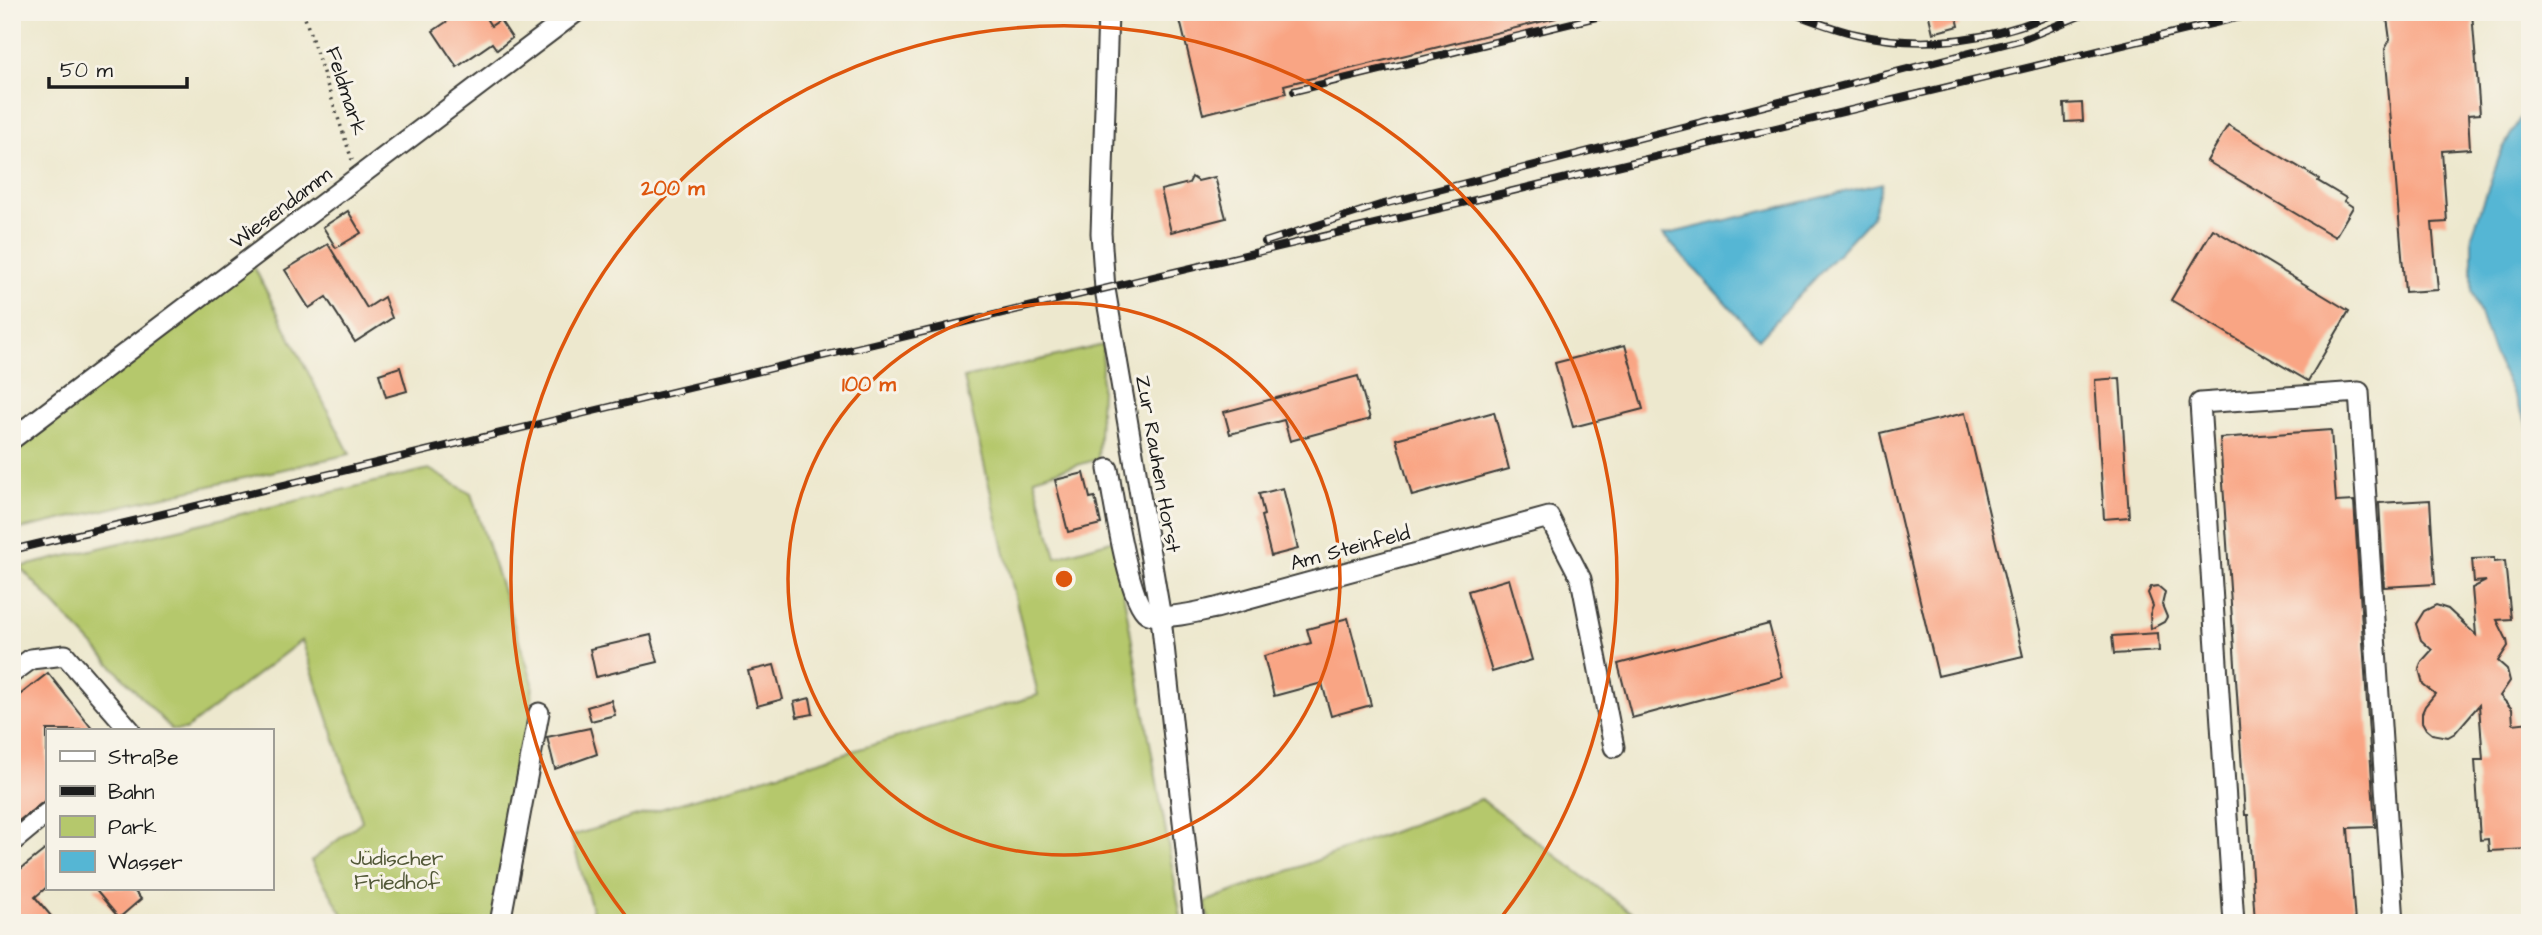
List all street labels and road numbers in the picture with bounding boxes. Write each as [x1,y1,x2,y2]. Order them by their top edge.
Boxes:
street label: Feldmark [318,43,374,139]
street label: Wiesendamm [224,160,338,256]
street label: Zur Rauhen Horst [1128,373,1188,555]
street label: Am Steinfeld [1287,518,1413,578]

